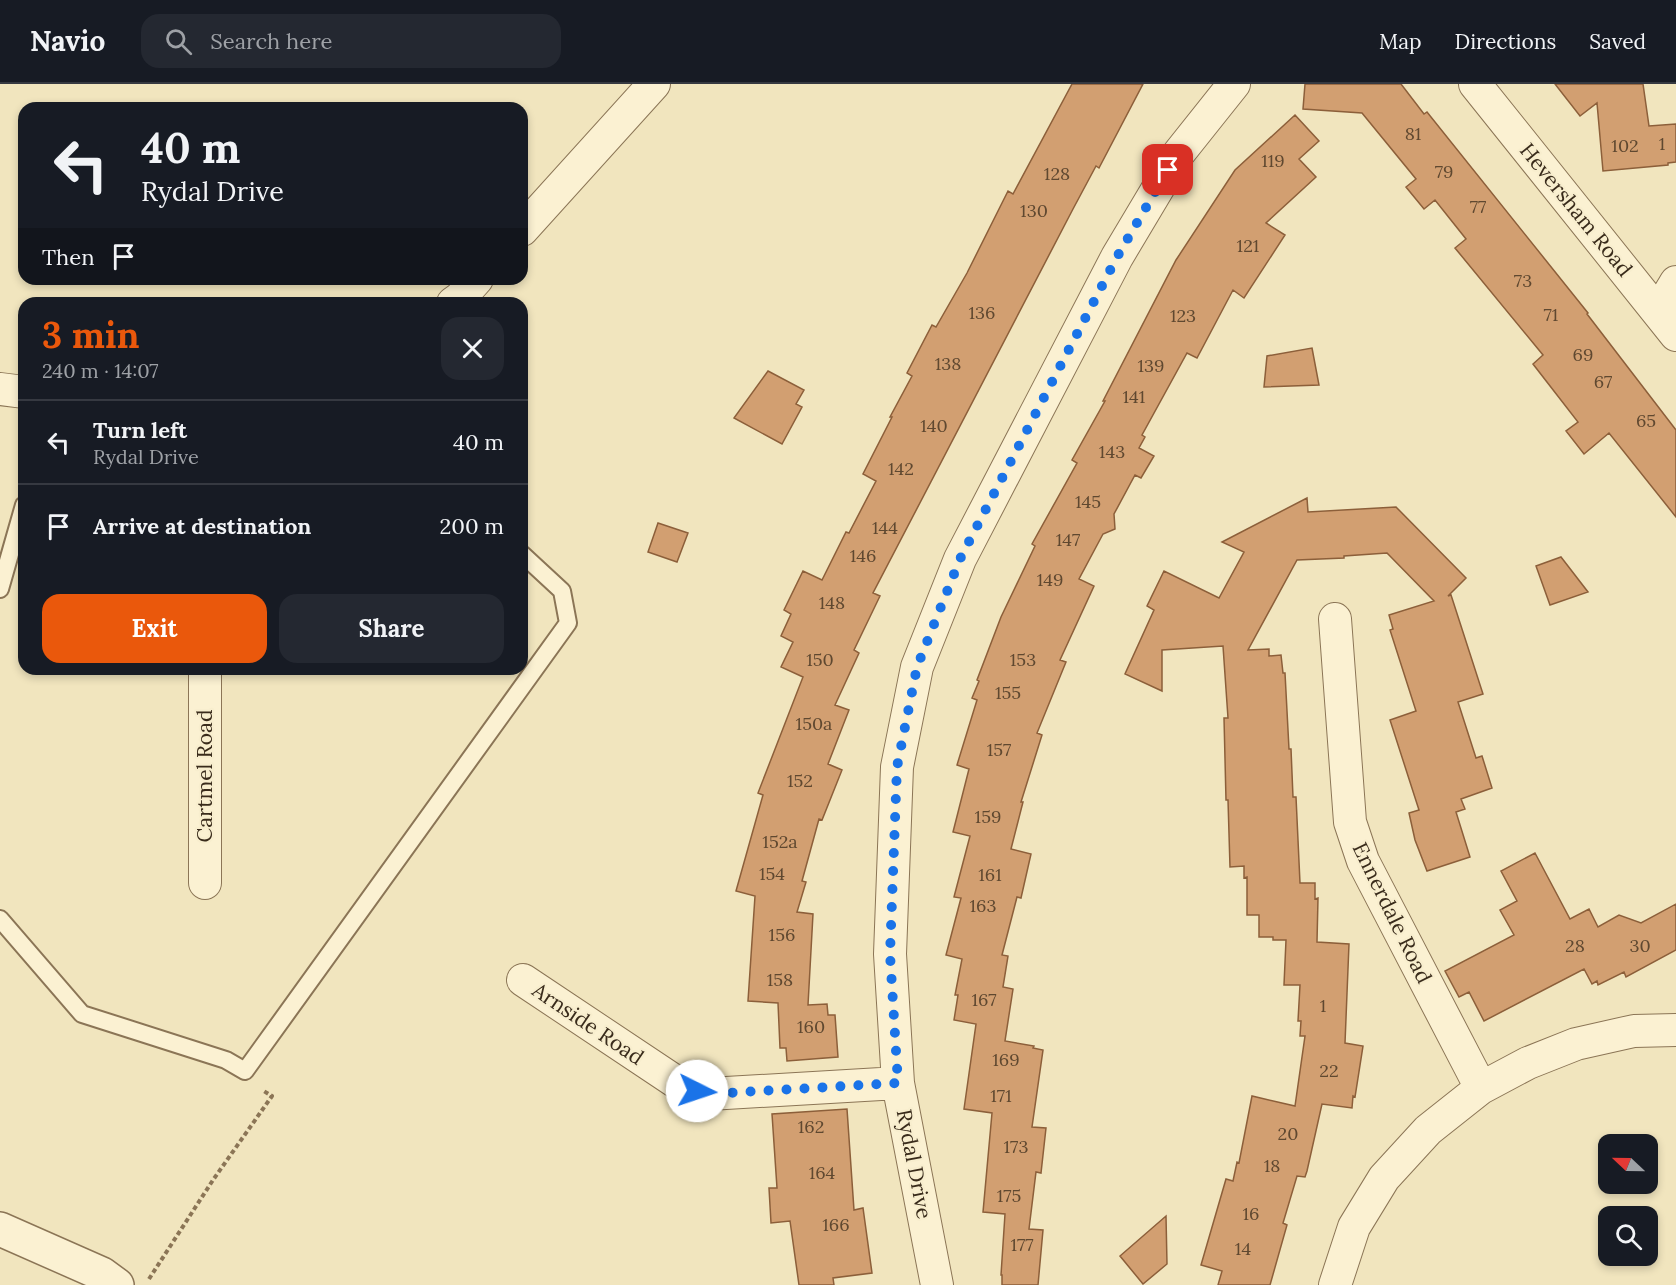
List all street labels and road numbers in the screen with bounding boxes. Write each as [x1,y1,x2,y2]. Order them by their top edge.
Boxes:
street label: Heversham Road [1514,137,1639,282]
street label: Cartmel Road [191,710,218,843]
street label: Ennerdale Road [1347,838,1438,988]
street label: Arnside Road [527,976,649,1071]
street label: Rydal Drive [891,1107,938,1221]

